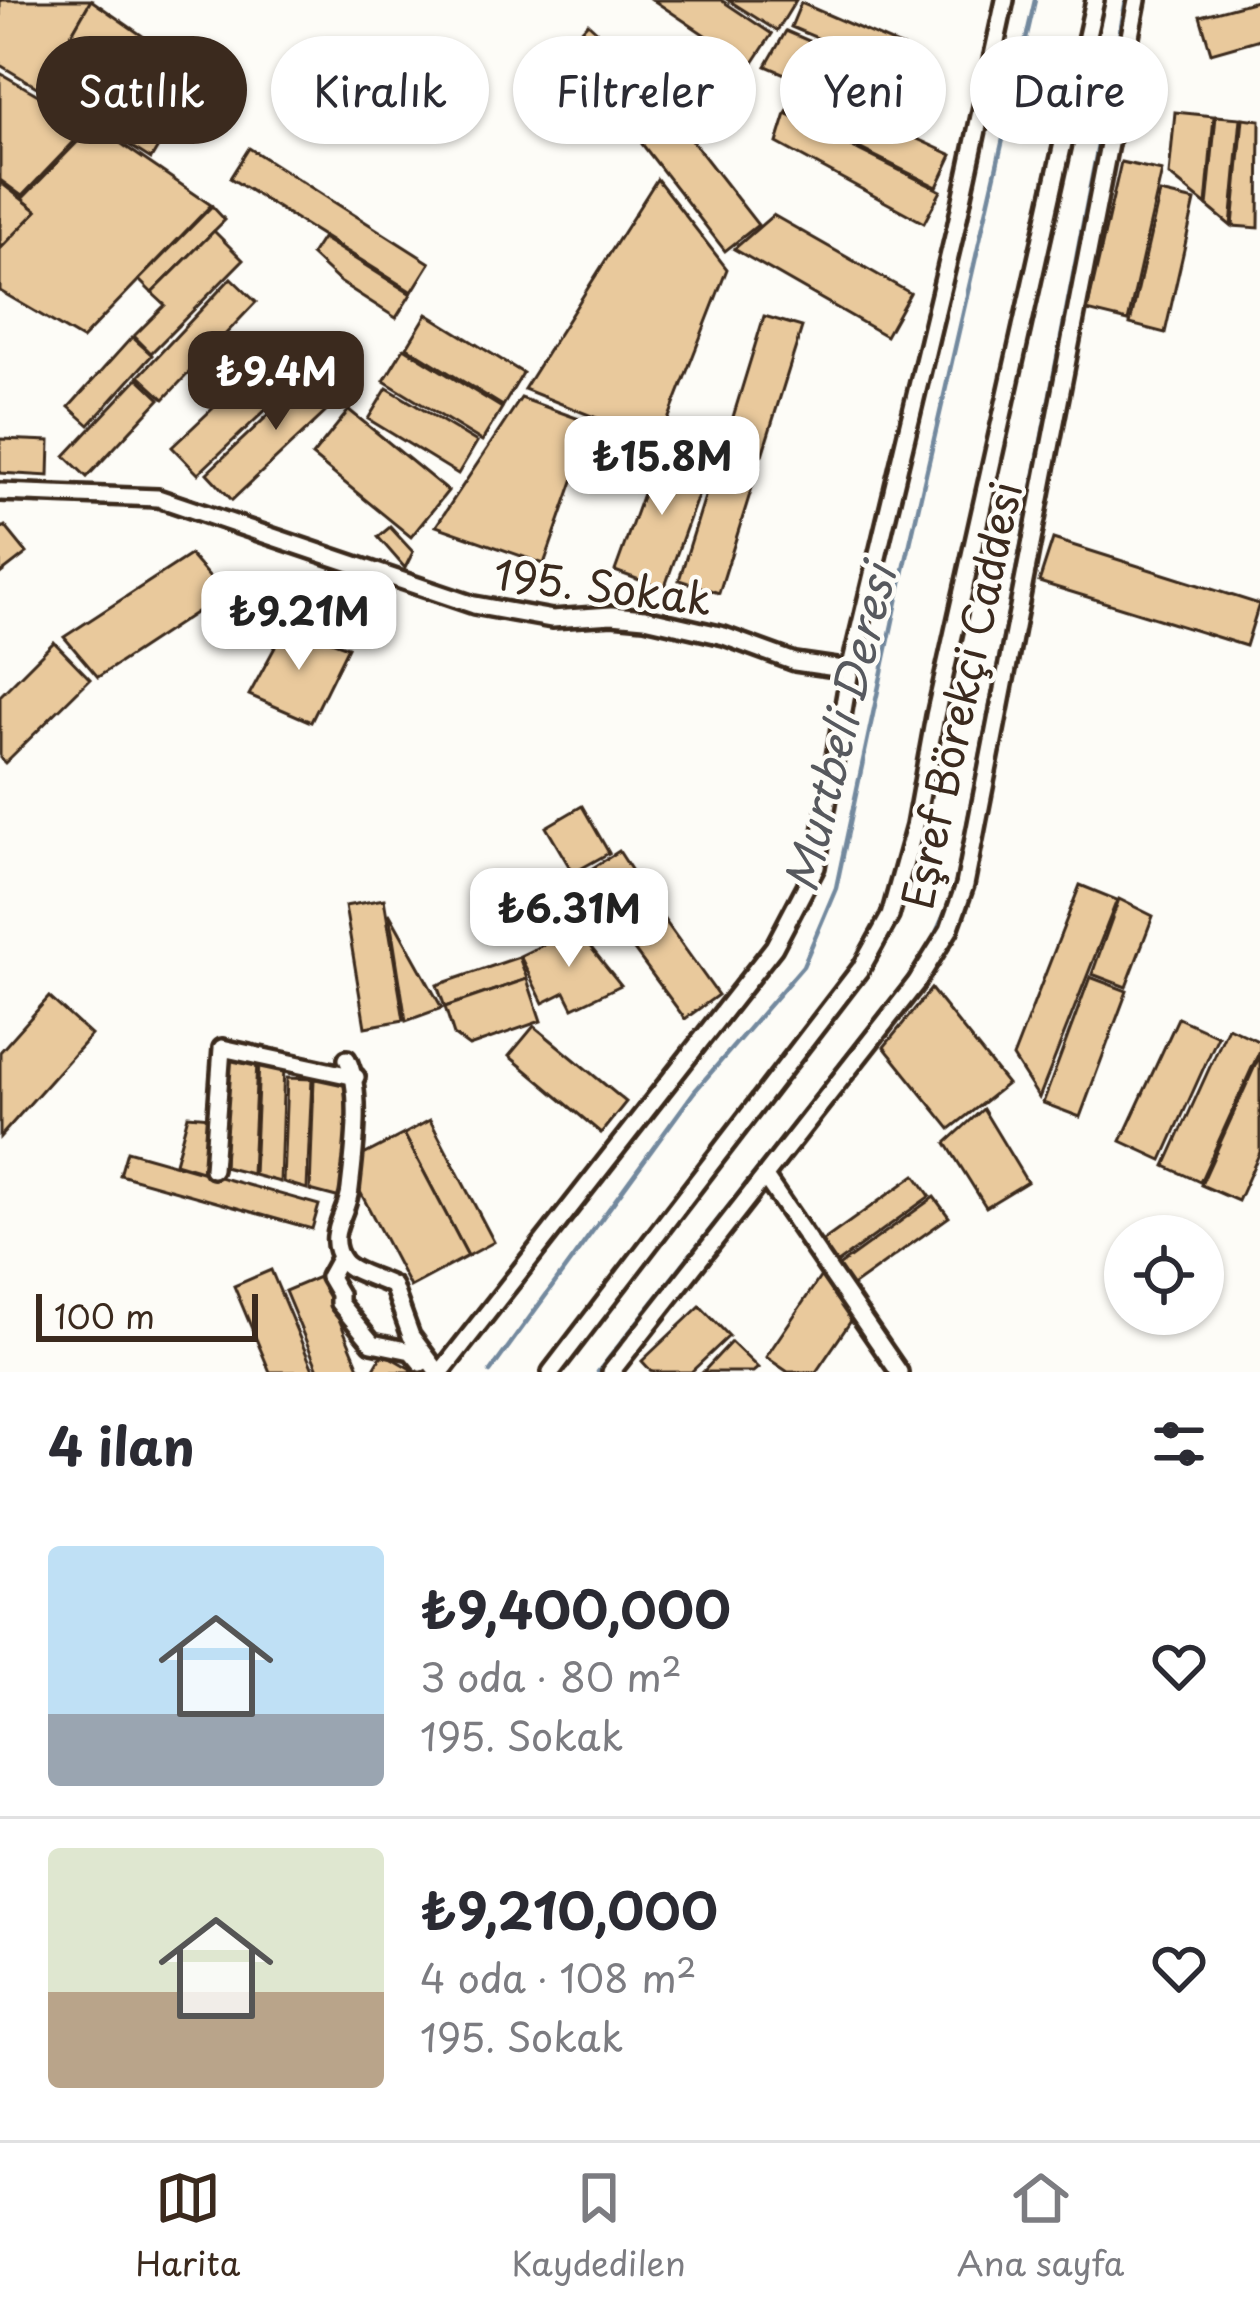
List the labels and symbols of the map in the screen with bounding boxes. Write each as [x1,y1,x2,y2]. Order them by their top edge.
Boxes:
pin: ₺9.4M [192,331,360,433]
pin: ₺15.8M [564,416,760,518]
street label: Eşref Börekçi Caddesi [884,476,1036,914]
street label: 195. Sokak [490,540,716,630]
water label: Murtbeli Deresi [765,551,913,898]
pin: ₺9.21M [201,571,397,673]
pin: ₺6.31M [471,868,667,970]
scale bar [36,1288,258,1341]

